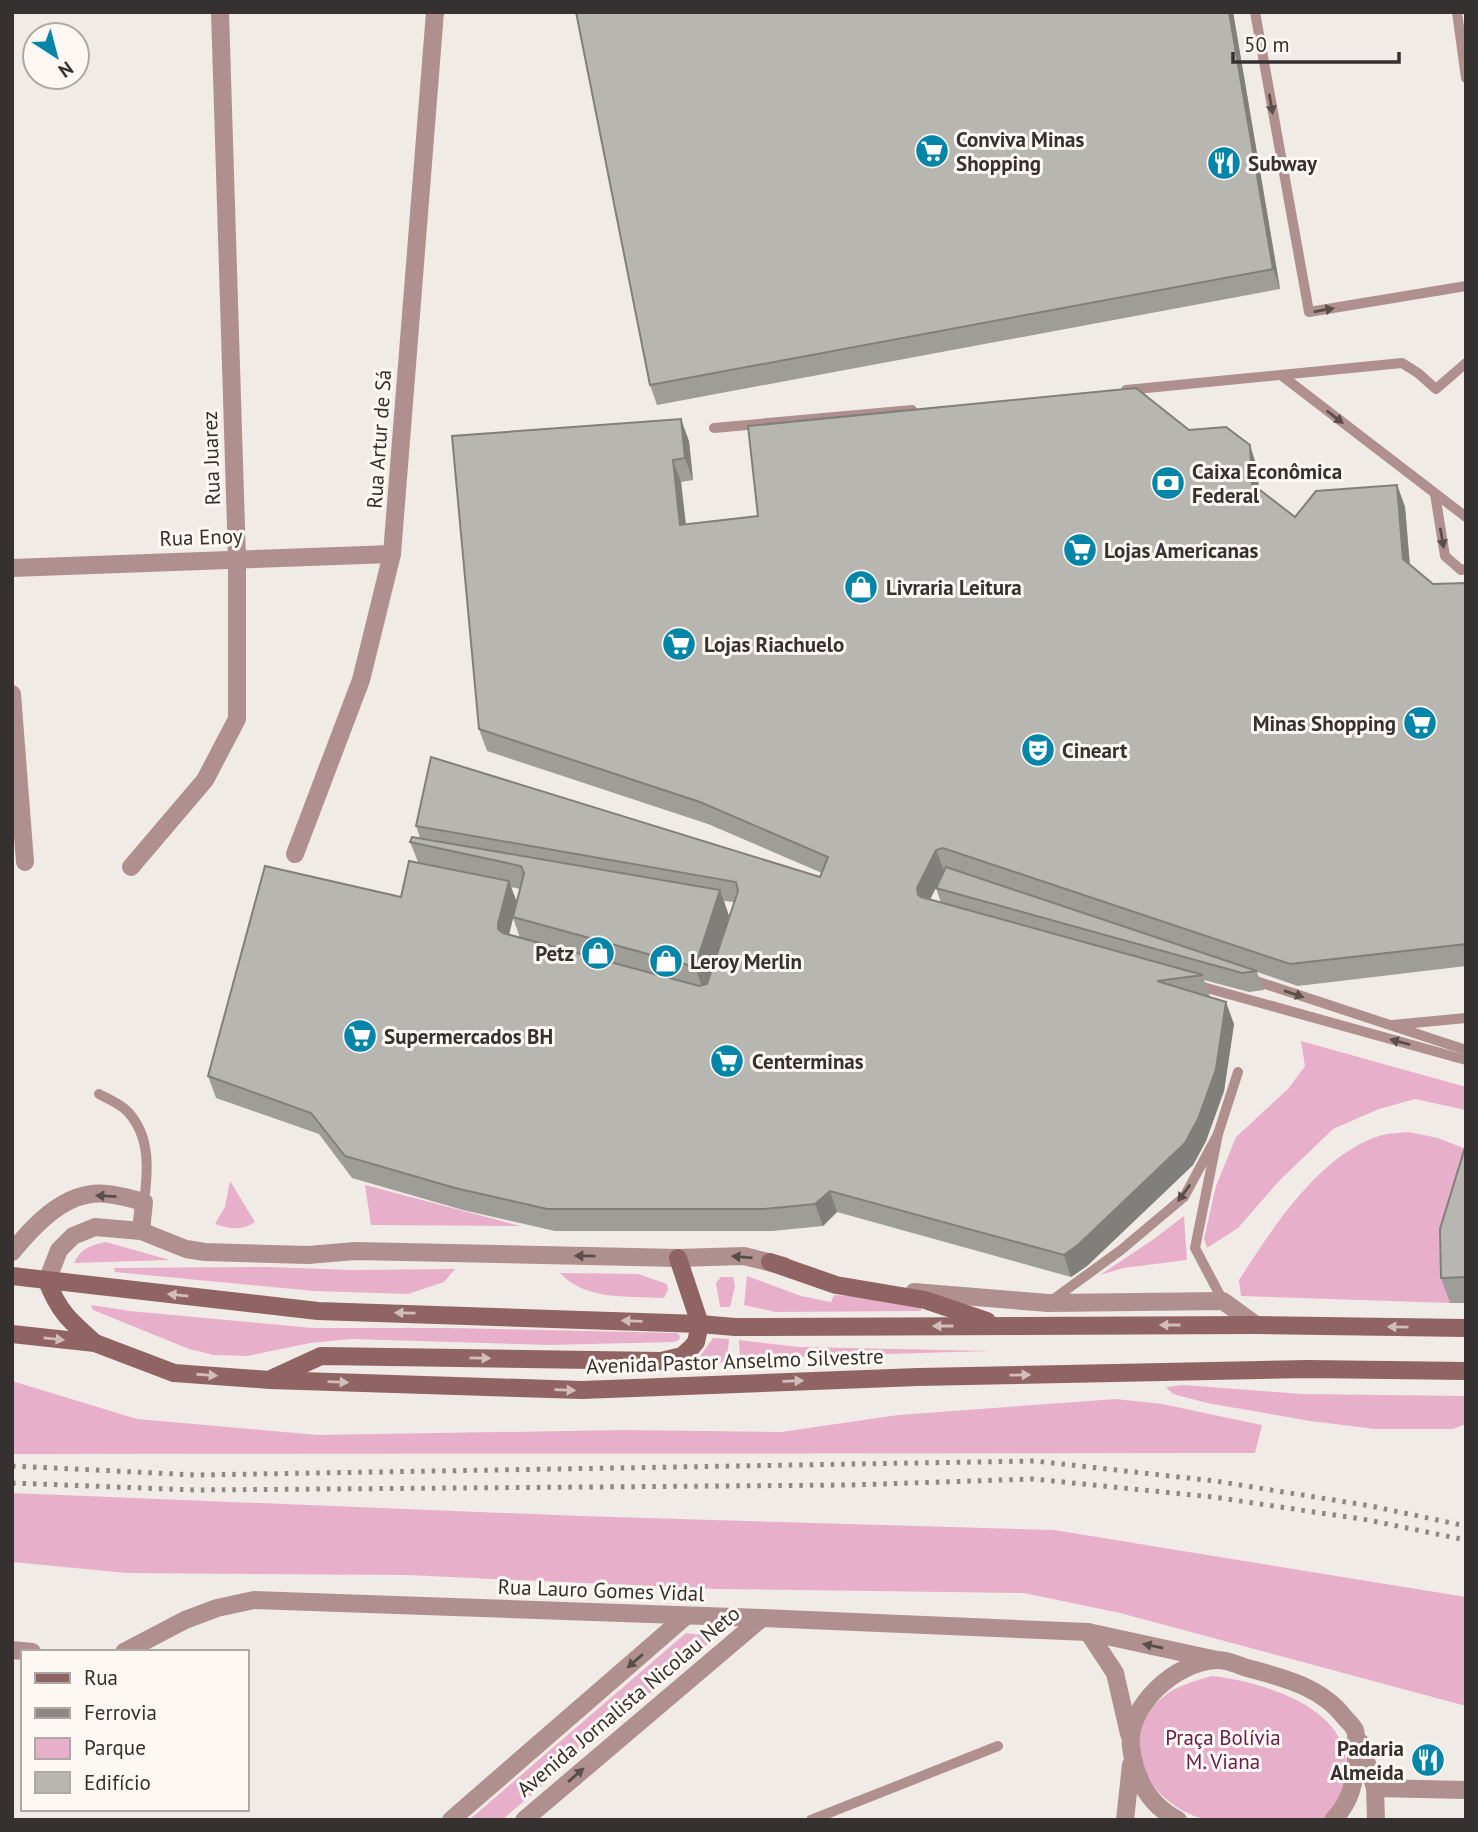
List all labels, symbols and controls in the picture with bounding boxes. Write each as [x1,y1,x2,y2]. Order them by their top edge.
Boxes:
north arrow [21,21,91,91]
scale bar [1233,21,1399,65]
text: 50 m [1244,31,1290,58]
text: N [54,56,78,83]
one-way arrow [1266,93,1277,115]
place label: Conviva Minas Shopping [956,126,1084,177]
supermarket icon: Conviva Minas Shopping [913,132,951,170]
restaurant icon: Subway [1205,144,1243,182]
place label: Subway [1248,150,1318,177]
one-way arrow [1313,304,1335,315]
street label: Rua Artur de Sá [361,369,397,509]
street label: Rua Juarez [196,410,226,506]
one-way arrow [1326,410,1344,425]
place label: Caixa Econômica Federal [1192,458,1342,509]
bank icon: Caixa Econômica Federal [1149,464,1187,502]
street label: Rua Enoy [159,522,243,552]
one-way arrow [1437,527,1448,549]
supermarket icon: Lojas Americanas [1061,531,1099,569]
place label: Lojas Americanas [1104,537,1258,564]
shop icon: Livraria Leitura [842,568,880,606]
place label: Livraria Leitura [886,574,1022,601]
supermarket icon: Lojas Riachuelo [660,625,698,663]
place label: Lojas Riachuelo [704,631,844,658]
supermarket icon: Minas Shopping [1401,704,1439,742]
place label: Minas Shopping [1253,710,1396,737]
theatre icon: Cineart [1019,731,1057,769]
place label: Cineart [1062,737,1128,764]
shop icon: Petz [579,934,617,972]
place label: Petz [535,940,574,967]
shop icon: Leroy Merlin [647,942,685,980]
place label: Leroy Merlin [690,948,802,975]
one-way arrow [1284,989,1305,1000]
supermarket icon: Supermercados BH [341,1017,379,1055]
place label: Supermercados BH [384,1023,553,1050]
one-way arrow [1389,1036,1410,1046]
supermarket icon: Centerminas [708,1042,746,1080]
place label: Centerminas [752,1048,864,1075]
one-way arrow [1177,1183,1192,1201]
one-way arrow [95,1190,117,1201]
one-way arrow [574,1250,596,1262]
one-way arrow [731,1251,753,1262]
one-way arrow [167,1290,189,1301]
one-way arrow [393,1307,415,1319]
one-way arrow [621,1316,643,1327]
one-way arrow [1159,1319,1181,1331]
one-way arrow [931,1320,953,1332]
one-way arrow [1386,1321,1408,1333]
one-way arrow [43,1334,65,1345]
street label: Avenida Pastor Anselmo Silvestre [586,1342,884,1380]
one-way arrow [469,1353,491,1364]
one-way arrow [1009,1369,1031,1380]
one-way arrow [196,1370,218,1381]
one-way arrow [782,1375,804,1387]
one-way arrow [327,1376,349,1388]
one-way arrow [555,1384,577,1395]
street label: Rua Lauro Gomes Vidal [497,1573,705,1607]
street label: Avenida Jornalista Nicolau Neto [511,1600,745,1802]
one-way arrow [1142,1640,1164,1651]
legend [21,1650,248,1811]
one-way arrow [626,1653,643,1668]
text: Rua [84,1664,118,1691]
text: Ferrovia [84,1699,157,1726]
park label: Praça Bolívia M. Viana [1165,1724,1281,1775]
text: Parque [84,1734,146,1761]
place label: Padaria Almeida [1330,1735,1404,1786]
restaurant icon: Padaria Almeida [1409,1741,1447,1779]
one-way arrow [567,1767,585,1783]
text: Edifício [84,1769,151,1796]

